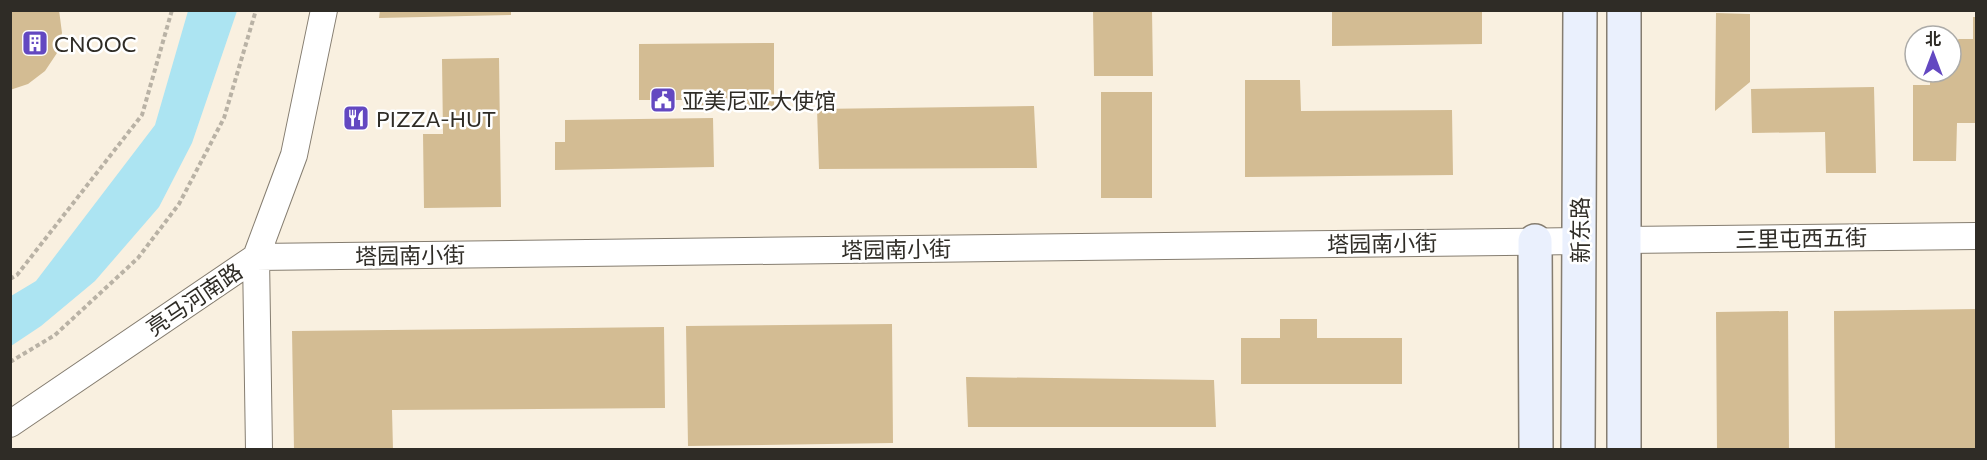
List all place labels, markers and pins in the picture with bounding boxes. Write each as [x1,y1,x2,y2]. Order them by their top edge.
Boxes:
building icon: CNOOC [20,28,50,58]
place label: CNOOC [54,30,137,57]
public building icon: 亚美尼亚大使馆 [648,85,678,115]
place label: 亚美尼亚大使馆 [682,87,836,114]
restaurant icon: PIZZA-HUT [341,103,371,133]
place label: PIZZA-HUT [376,105,496,132]

